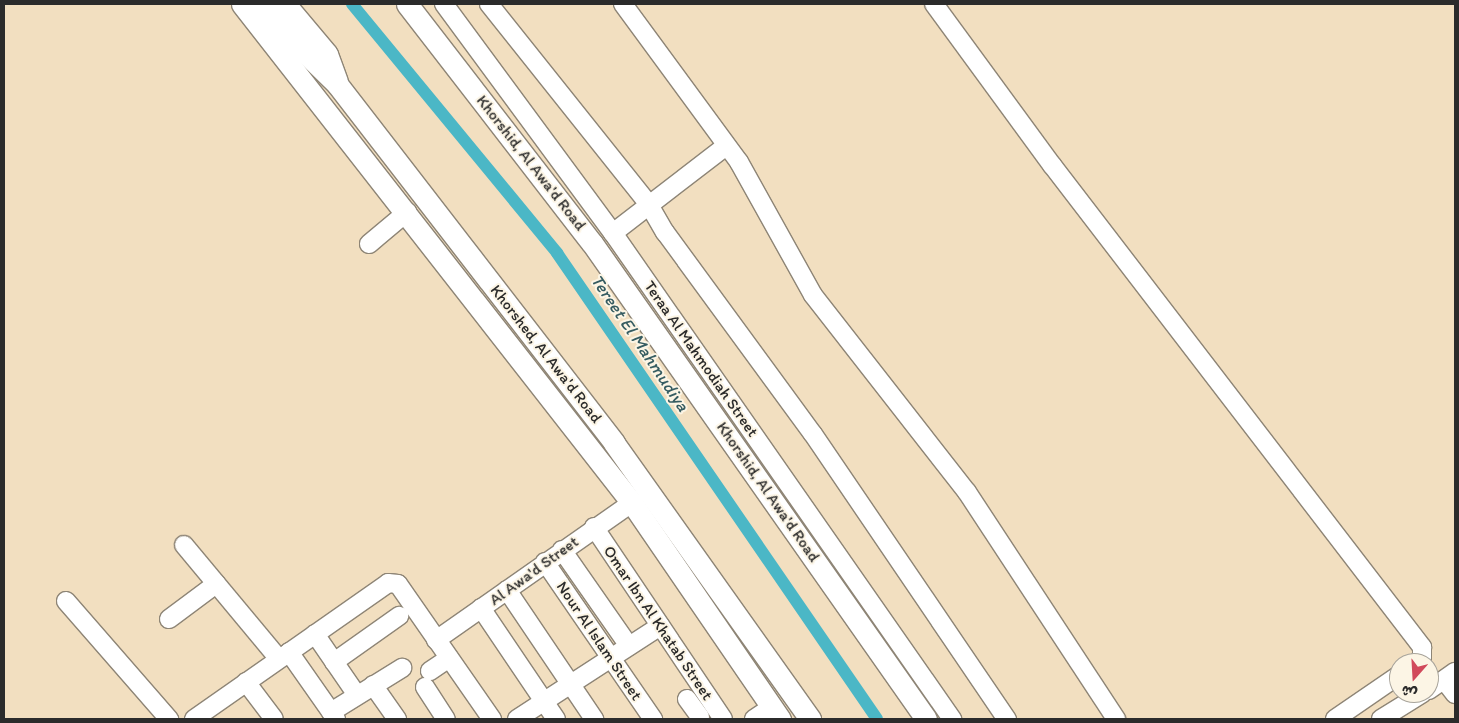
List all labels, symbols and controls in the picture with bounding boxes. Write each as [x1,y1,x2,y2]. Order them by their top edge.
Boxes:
street label: Khorshid, Al Awa'd Road [472,92,590,234]
water label: Tereet El Mahmudiya [586,270,694,416]
street label: Teraa Al Mahmodiah Street [640,277,762,441]
street label: Khorshed, Al Awa'd Road [486,281,606,427]
street label: Khorshid, Al Awa'd Road [713,418,823,566]
street label: Al Awa'd Street [486,532,582,610]
street label: Omar Ibn Al Khatab Street [599,542,717,704]
street label: Nour Al Islam Street [552,577,646,705]
north arrow [1389,653,1439,703]
text: ش [1399,681,1419,702]

